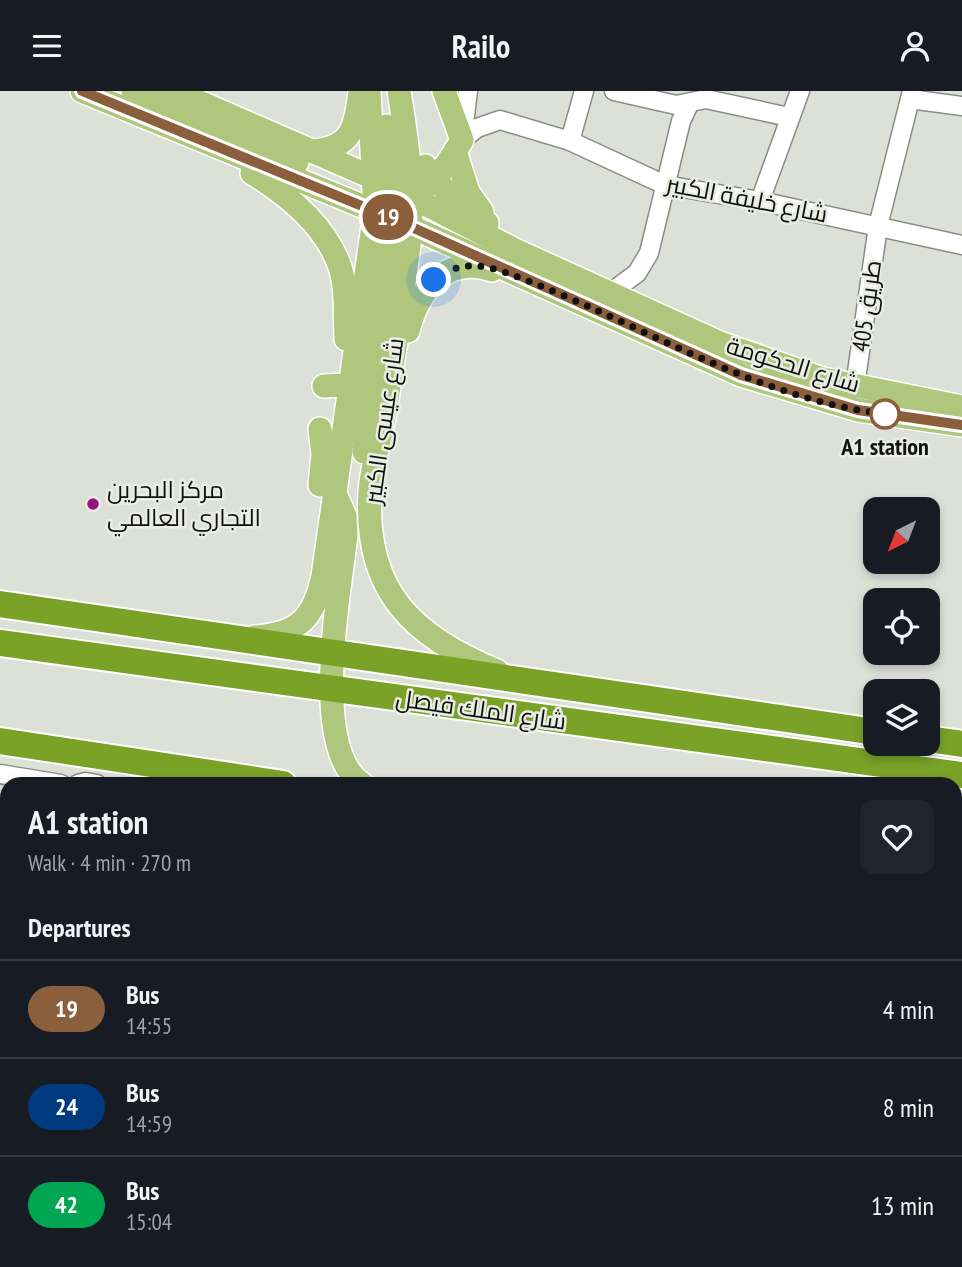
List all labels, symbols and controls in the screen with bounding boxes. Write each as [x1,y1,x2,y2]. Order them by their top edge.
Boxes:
text: Railo [452,25,510,67]
icon: menu [28,27,66,65]
icon: person [896,27,934,65]
street label: شارع خليفة الكبير [662,167,830,230]
line badge: 19 [356,194,420,240]
text: 19 [377,201,399,232]
street label: طريق 405 [845,258,888,354]
your location [416,262,451,297]
street label: شارع الحكومة [722,330,864,400]
street label: شارع عيسى الكبير [356,336,412,508]
marker: A1 station [870,399,900,429]
place label: A1 station [840,431,929,462]
place label: مركز البحرين التجاري العالمي [107,474,261,537]
marker: مركز البحرين التجاري العالمي [85,496,101,512]
north arrow [863,497,940,574]
map controls [863,497,940,756]
button: locate [863,588,940,665]
button: layers [863,679,940,756]
street label: شارع الملك فيصل [394,682,568,738]
text: A1 station [28,800,148,843]
button: heart [860,800,934,874]
text: Walk · 4 min · 270 m [28,848,191,877]
text: Departures [28,911,131,944]
text: Bus [126,978,159,1011]
text: 19 [55,993,78,1024]
text: 4 min [883,993,934,1026]
text: 14:55 [126,1011,172,1040]
text: Bus [126,1076,159,1109]
text: 24 [55,1091,78,1122]
text: 8 min [883,1091,934,1124]
text: 14:59 [126,1109,172,1138]
text: Bus [126,1174,159,1207]
text: 42 [55,1189,78,1220]
text: 13 min [871,1189,934,1222]
text: 15:04 [126,1207,172,1236]

